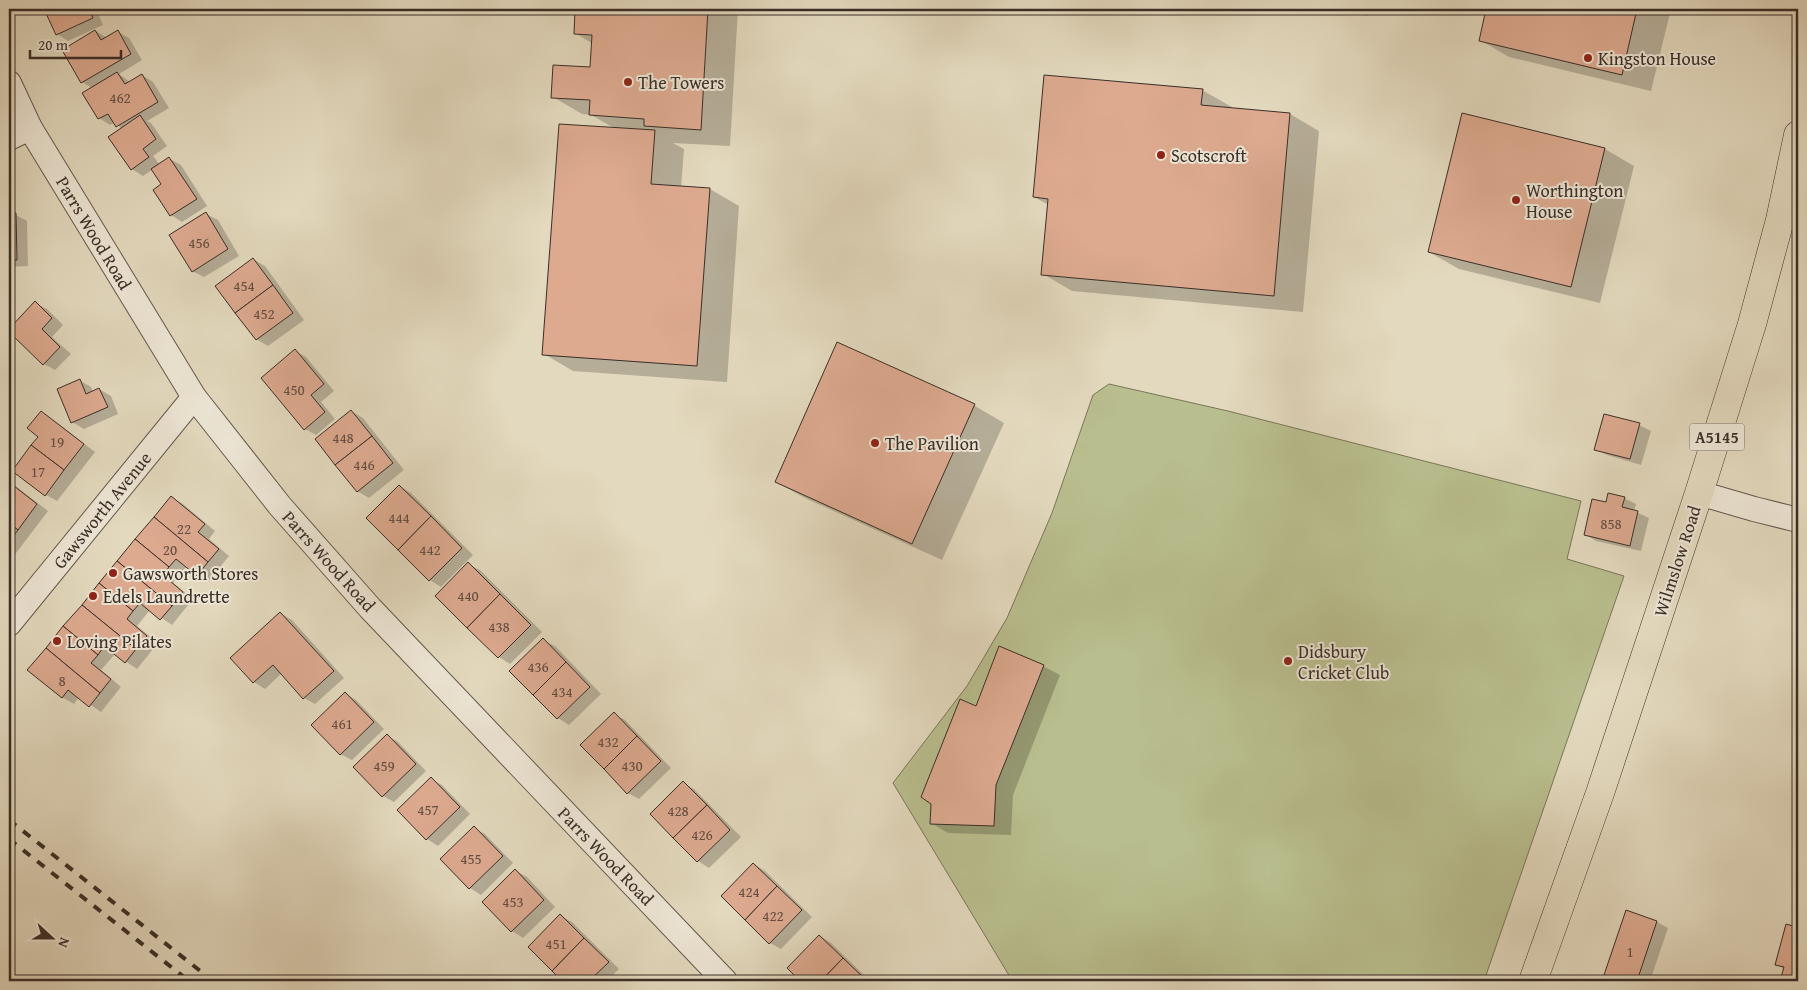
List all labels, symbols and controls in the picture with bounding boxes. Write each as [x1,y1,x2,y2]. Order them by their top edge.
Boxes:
scale bar [30,28,121,60]
text: 20 m [38,34,69,55]
place label: Kingston House [1598,45,1716,72]
marker: Kingston House [1582,52,1594,64]
place label: The Towers [638,69,724,96]
marker: The Towers [622,76,634,88]
house number: 462 [109,87,131,108]
place label: Scotscroft [1171,142,1248,169]
marker: Scotscroft [1155,149,1167,161]
street label: Parrs Wood Road [49,171,139,295]
place label: Worthington House [1526,177,1623,225]
marker: Worthington House [1510,194,1522,206]
house number: 456 [188,232,210,253]
house number: 454 [233,275,255,296]
house number: 452 [253,303,275,324]
house number: 450 [283,379,305,400]
road number: A5145 [1690,424,1744,451]
house number: 448 [332,427,354,448]
place label: The Pavilion [885,430,979,457]
house number: 19 [50,431,64,452]
marker: The Pavilion [869,437,881,449]
street label: Gawsworth Avenue [46,446,158,574]
house number: 446 [353,454,375,475]
house number: 17 [31,461,45,482]
street label: Wilmslow Road [1646,501,1708,620]
street label: Parrs Wood Road [276,504,382,618]
house number: 444 [388,507,410,528]
house number: 858 [1600,513,1622,534]
house number: 22 [177,518,191,539]
house number: 20 [163,539,177,560]
house number: 442 [419,539,441,560]
place label: Gawsworth Stores [123,560,258,587]
marker: Gawsworth Stores [107,567,119,579]
place label: Edels Laundrette [103,583,230,610]
house number: 440 [457,585,479,606]
marker: Edels Laundrette [87,590,99,602]
house number: 438 [488,616,510,637]
place label: Loving Pilates [67,628,172,655]
marker: Loving Pilates [51,635,63,647]
place label: Didsbury Cricket Club [1298,638,1389,686]
marker: Didsbury Cricket Club [1282,655,1294,667]
house number: 436 [527,656,549,677]
house number: 8 [58,670,66,691]
house number: 434 [551,681,573,702]
house number: 461 [331,713,353,734]
house number: 432 [597,731,619,752]
house number: 459 [373,755,395,776]
house number: 430 [621,755,643,776]
house number: 457 [417,799,439,820]
street label: Parrs Wood Road [552,800,661,912]
house number: 428 [667,800,689,821]
house number: 426 [691,824,713,845]
house number: 455 [460,848,482,869]
house number: 424 [738,881,760,902]
house number: 453 [502,891,524,912]
house number: 422 [762,905,784,926]
north arrow [28,912,78,962]
house number: 451 [545,933,567,954]
text: N [53,935,75,951]
house number: 1 [1626,941,1634,962]

